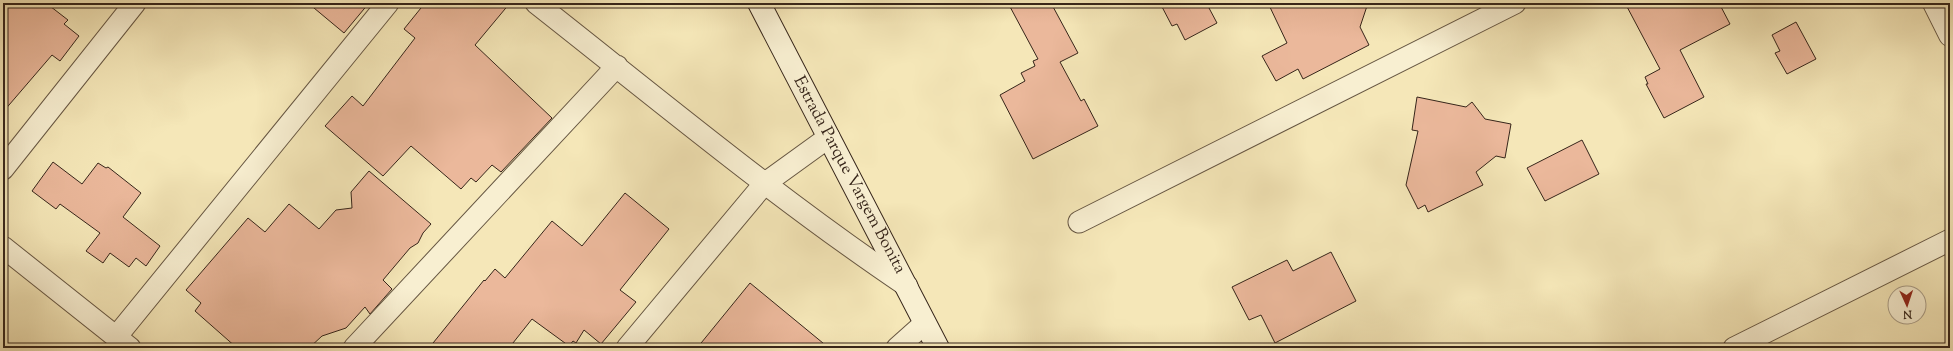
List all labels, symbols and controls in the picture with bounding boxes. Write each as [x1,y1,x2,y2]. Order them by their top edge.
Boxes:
street label: Estrada Parque Vargem Bonita [787,72,911,278]
north arrow [1887,285,1927,325]
text: N [1902,306,1913,322]

